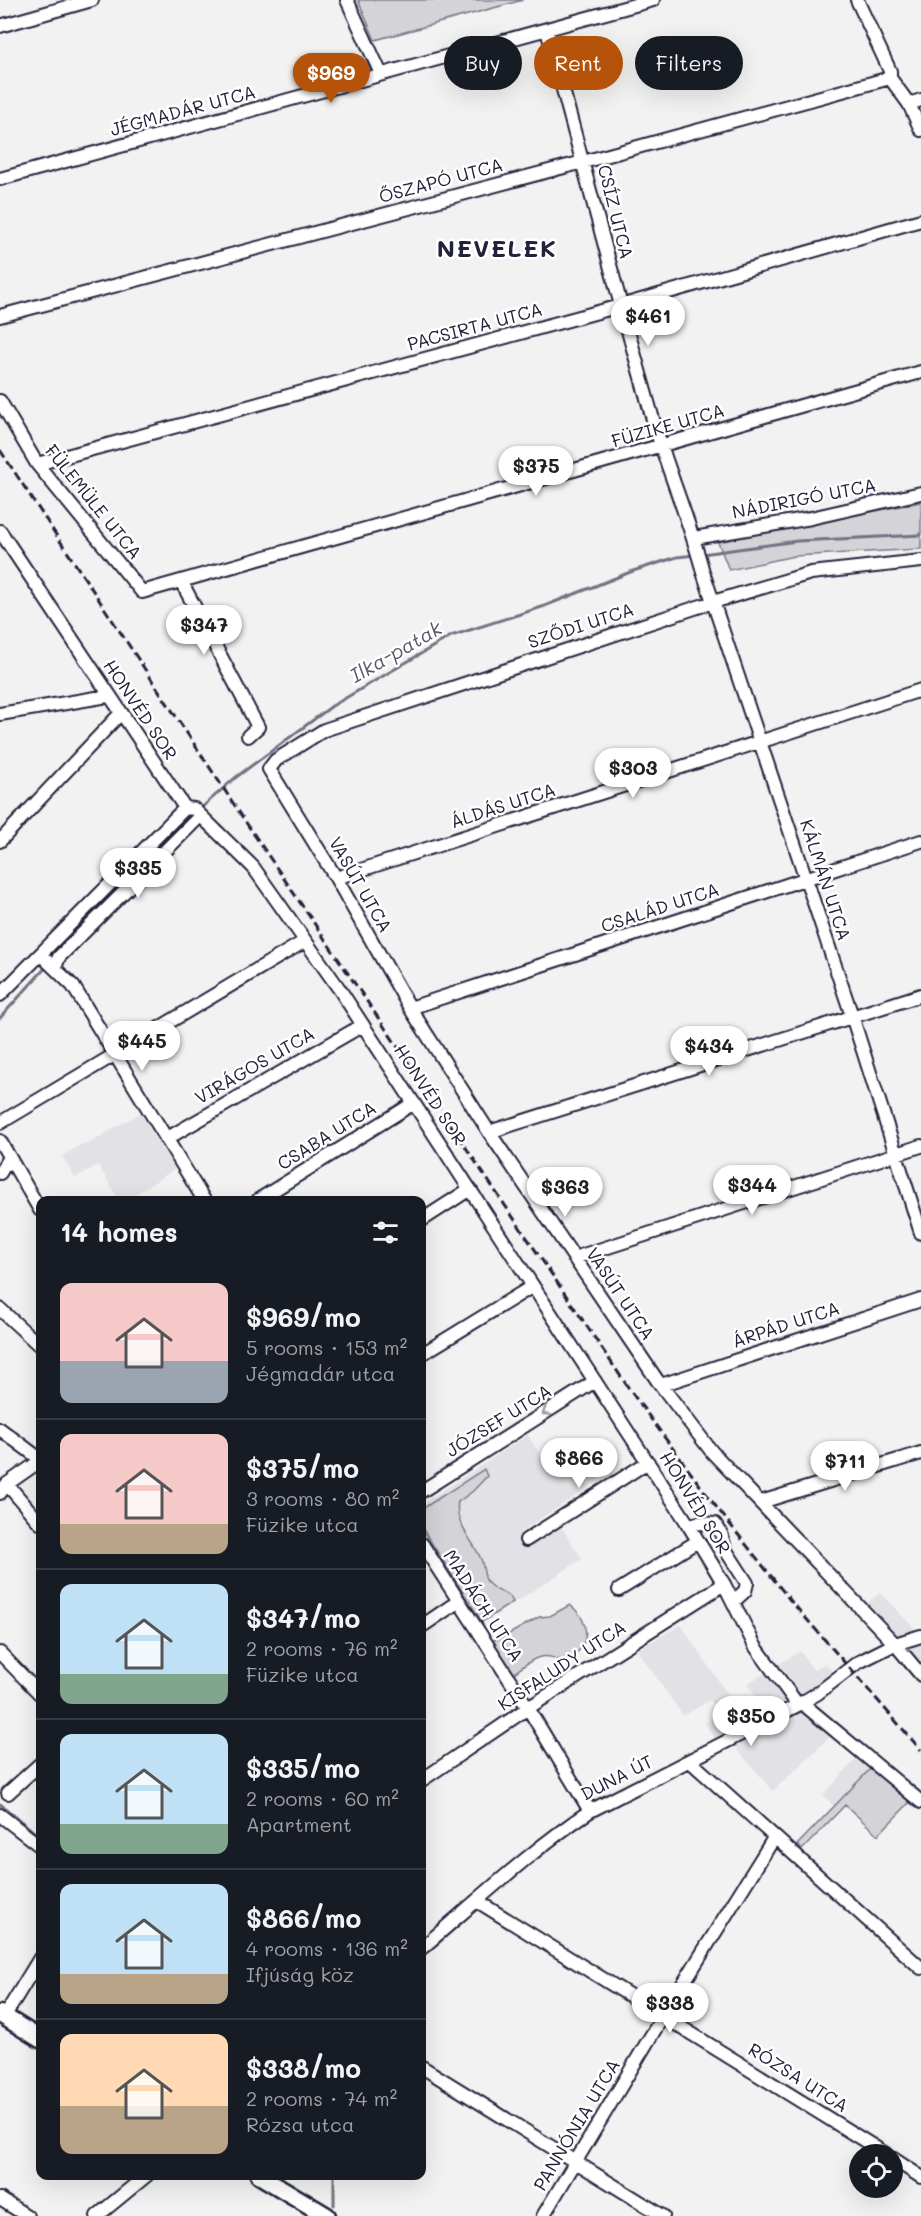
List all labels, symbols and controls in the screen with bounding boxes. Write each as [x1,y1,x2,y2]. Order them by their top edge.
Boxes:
chip: Buy [444,36,522,90]
chip: Rent [534,36,623,90]
chip: Filters [635,36,743,90]
pin: $969 [295,53,367,104]
text: $969 [307,59,355,85]
street label: JÉGMADÁR UTCA [107,79,258,141]
street label: ŐSZAPÓ UTCA [376,152,505,208]
street label: CSÍZ UTCA [593,162,639,261]
district label: NEVELEK [437,232,557,263]
street label: PACSIRTA UTCA [405,296,545,356]
pin: $461 [612,296,684,347]
text: $461 [625,302,671,328]
street label: FÜZIKE UTCA [608,397,727,453]
street label: FÜLEMÜLE UTCA [40,439,147,564]
pin: $375 [500,446,572,497]
text: $375 [512,452,560,478]
street label: NÁDIRIGÓ UTCA [730,472,878,524]
street label: SZŐDI UTCA [525,597,637,653]
pin: $347 [168,605,240,656]
text: $347 [180,611,228,637]
water label: Ilka-patak [345,614,446,688]
street label: HONVÉD SOR [98,655,183,764]
pin: $303 [597,748,669,799]
text: $303 [608,754,658,780]
street label: ÁLDÁS UTCA [447,777,558,833]
street label: KÁLMÁN UTCA [795,816,857,943]
street label: VASÚT UTCA [324,832,398,937]
pin: $335 [102,848,174,899]
text: $335 [114,854,162,880]
street label: CSALÁD UTCA [598,877,722,937]
pin: $445 [106,1021,178,1072]
street label: VIRÁGOS UTCA [190,1021,319,1109]
pin: $434 [673,1026,745,1077]
text: $445 [117,1027,167,1053]
text: $434 [684,1032,734,1058]
street label: HONVÉD SOR [389,1039,473,1150]
street label: CSABA UTCA [273,1095,380,1175]
pin: $344 [716,1165,788,1216]
pin: $363 [529,1167,601,1218]
text: $344 [727,1171,777,1197]
text: $363 [541,1173,589,1199]
text: 14 homes [60,1215,178,1249]
icon: filters [369,1216,402,1249]
street label: VASÚT UTCA [581,1243,661,1344]
street label: ÁRPÁD UTCA [729,1295,842,1353]
text: $969/mo [246,1300,361,1334]
icon: home [108,1307,180,1379]
text: 5 rooms · 153 m² [246,1334,407,1360]
text: Jégmadár utca [246,1360,395,1386]
street label: JÓZSEF UTCA [441,1378,556,1462]
one-way arrow [541,1405,552,1416]
pin: $866 [543,1438,615,1489]
pin: $711 [809,1441,881,1492]
text: $866 [555,1444,603,1470]
street label: HONVÉD SOR [655,1447,737,1558]
text: $711 [824,1447,866,1473]
text: $375/mo [246,1451,359,1485]
icon: home [108,1458,180,1530]
text: 3 rooms · 80 m² [246,1485,399,1511]
text: Füzike utca [246,1511,359,1537]
street label: MADÁCH UTCA [439,1545,529,1666]
text: $347/mo [246,1601,360,1635]
icon: home [108,1608,180,1680]
street label: KISFALUDY UTCA [493,1615,630,1716]
text: 2 rooms · 76 m² [246,1635,398,1661]
text: Füzike utca [246,1661,359,1687]
pin: $350 [715,1696,787,1747]
text: $350 [727,1702,775,1728]
street label: DUNA ÚT [576,1749,657,1805]
text: $335/mo [246,1751,360,1785]
icon: home [108,1758,180,1830]
text: 2 rooms · 60 m² [246,1785,399,1811]
text: Apartment [246,1811,352,1837]
text: $866/mo [246,1901,361,1935]
icon: home [108,1908,180,1980]
text: 4 rooms · 136 m² [246,1935,408,1961]
text: Ifjúság köz [246,1961,354,1987]
pin: $338 [634,1983,706,2034]
text: $338 [646,1989,694,2015]
street label: RÓZSA UTCA [744,2037,853,2117]
text: $338/mo [246,2051,361,2085]
street label: PANNÓNIA UTCA [527,2054,625,2195]
icon: home [108,2058,180,2130]
text: 2 rooms · 74 m² [246,2085,397,2111]
text: Rózsa utca [246,2111,354,2137]
map controls [849,2144,903,2198]
button: locate [849,2144,903,2198]

